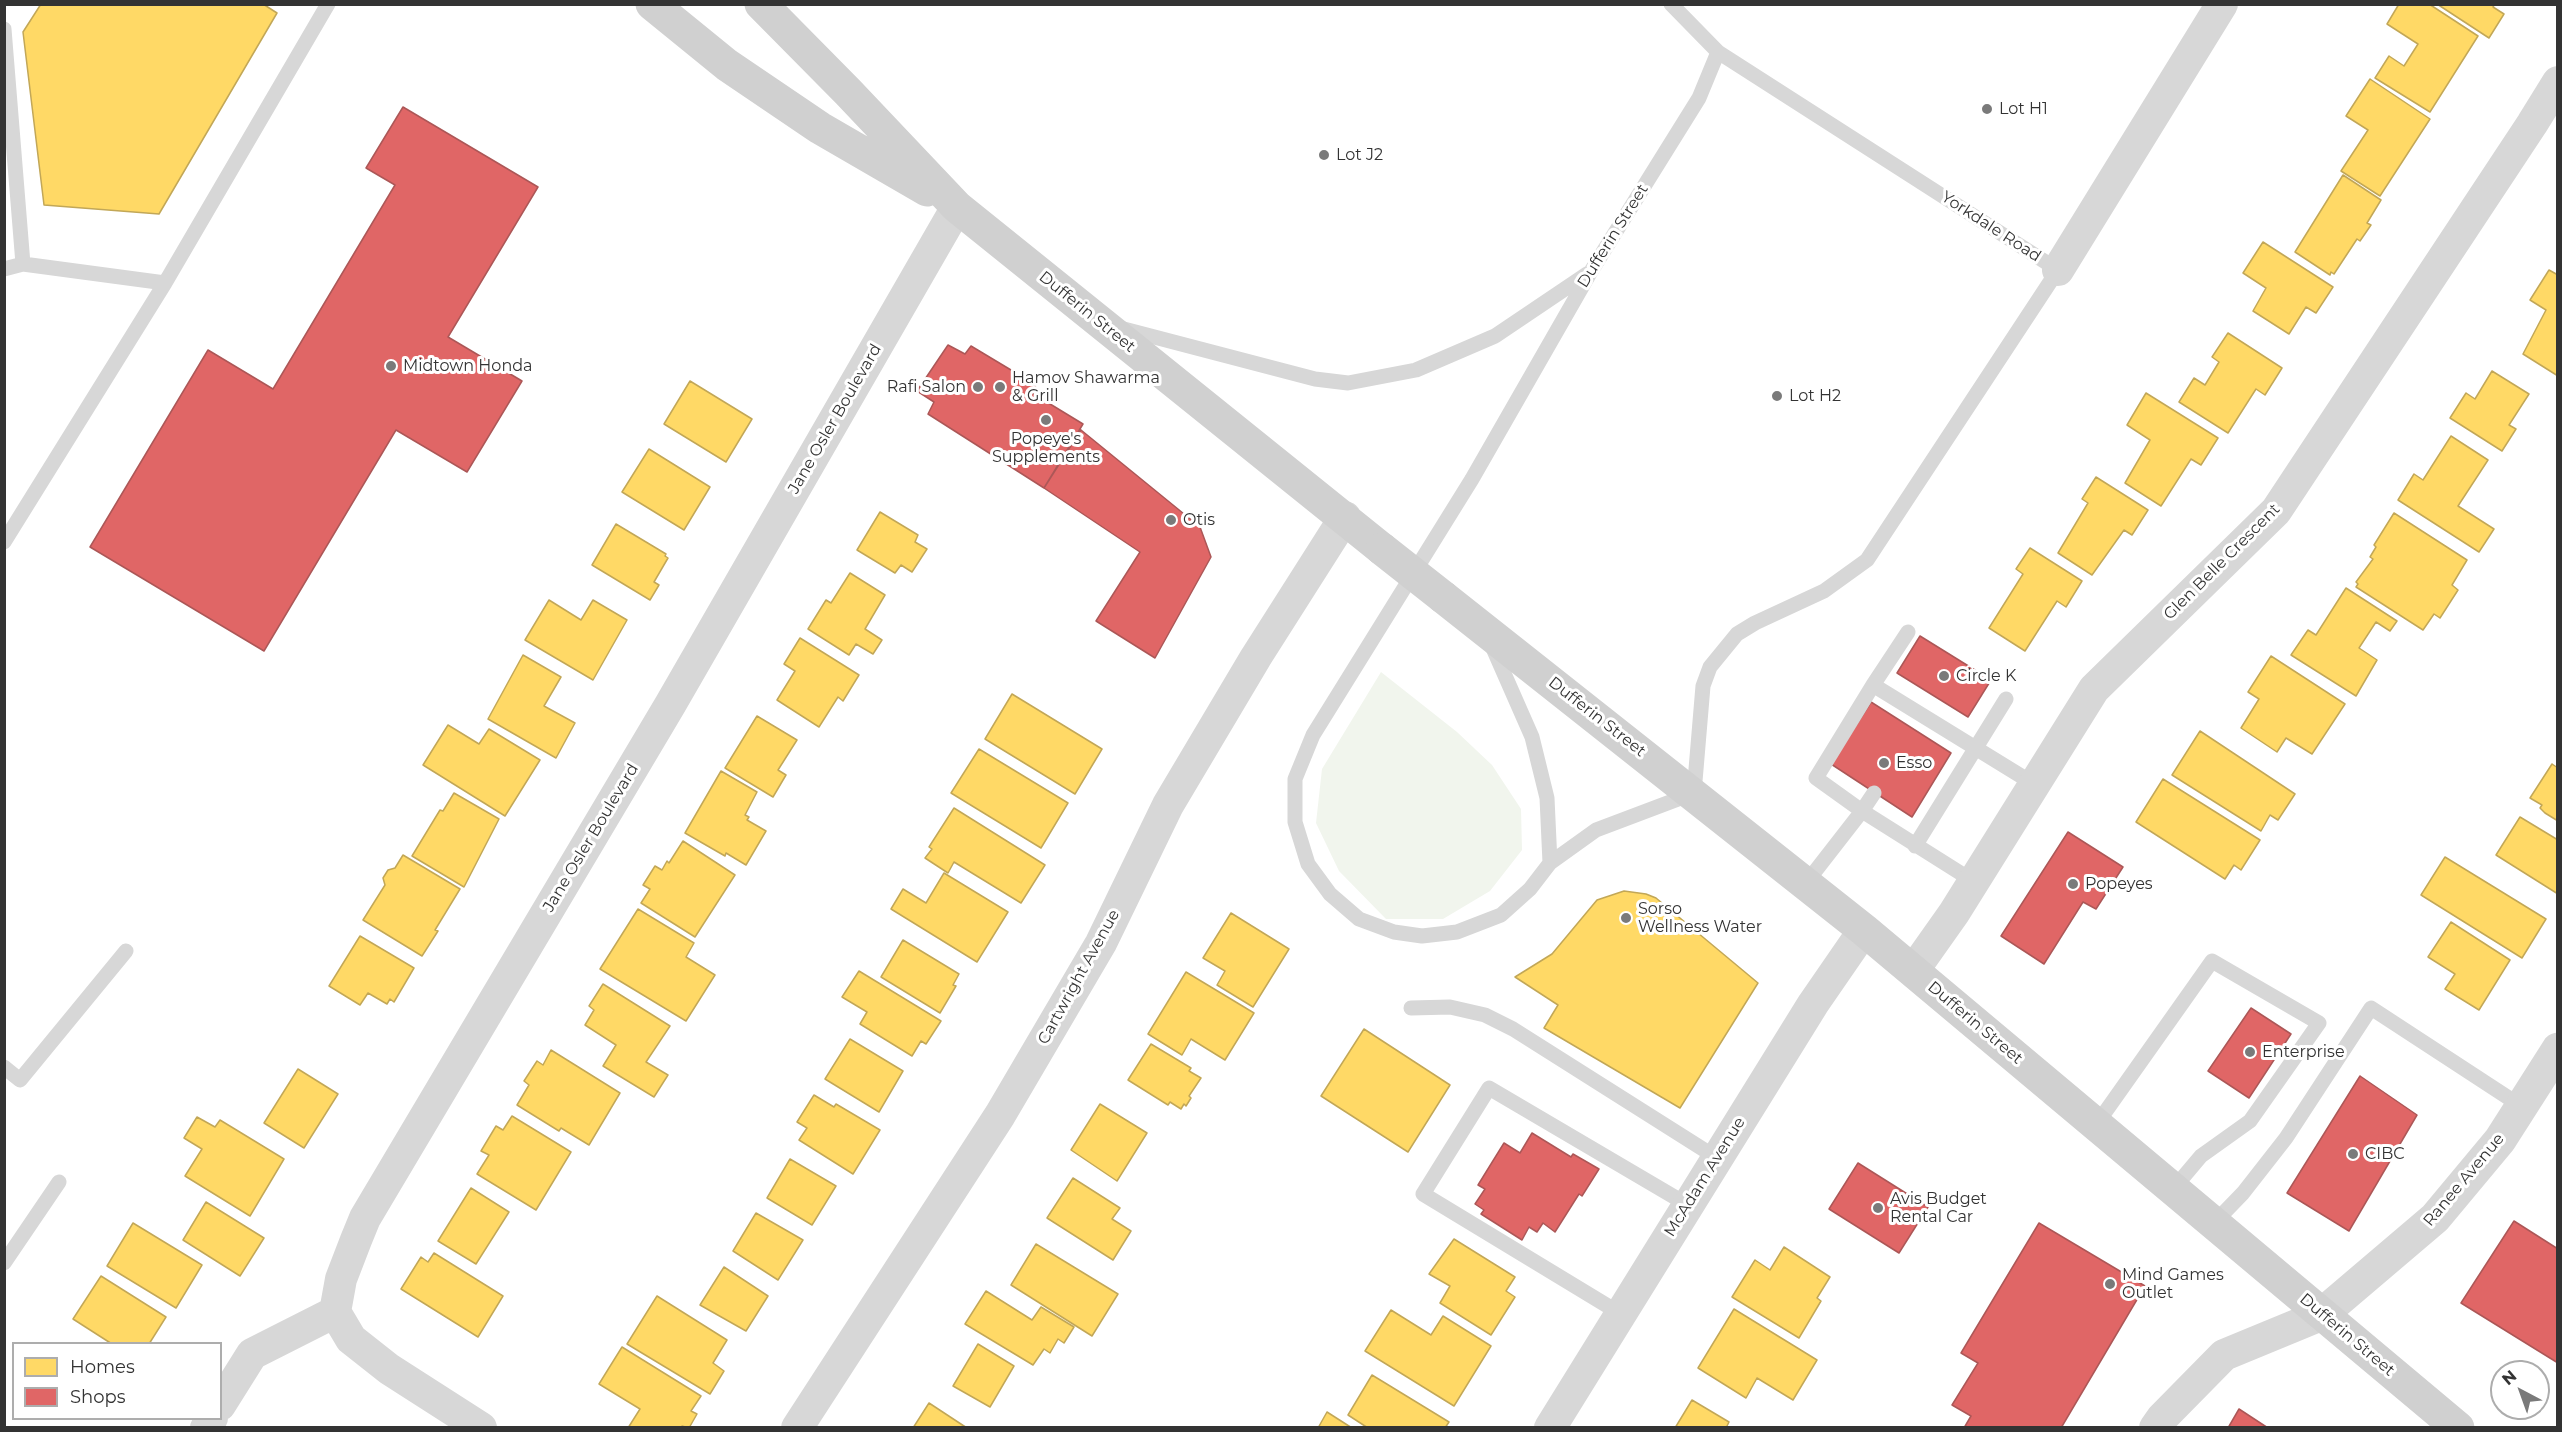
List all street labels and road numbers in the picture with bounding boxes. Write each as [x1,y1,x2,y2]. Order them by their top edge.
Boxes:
street label: Dufferin Street [1574,181,1652,291]
street label: Yorkdale Road [1938,188,2044,266]
street label: Dufferin Street [1035,267,1139,357]
street label: Jane Osler Boulevard [784,341,886,497]
street label: Glen Belle Crescent [2160,500,2284,624]
street label: Dufferin Street [1544,673,1650,761]
street label: Jane Osler Boulevard [539,760,643,916]
street label: Cartwright Avenue [1034,906,1124,1048]
street label: Dufferin Street [1923,978,2027,1068]
street label: McAdam Avenue [1660,1114,1750,1240]
street label: Ranee Avenue [2419,1130,2509,1230]
street label: Dufferin Street [2295,1290,2399,1380]

